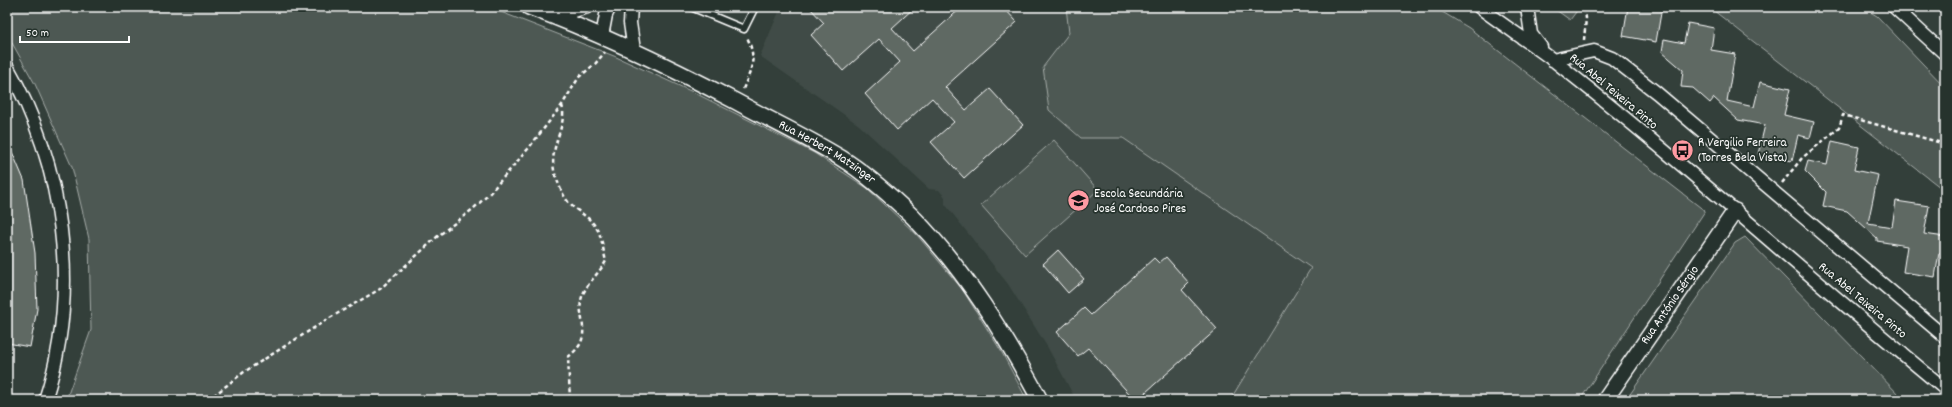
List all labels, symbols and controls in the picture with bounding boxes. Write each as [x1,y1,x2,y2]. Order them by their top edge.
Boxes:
scale bar [20,18,129,44]
text: 50 m [26,25,49,42]
street label: Rua Abel Teixeira Pinto [1565,49,1662,135]
street label: Rua Herbert Matzinger [775,116,880,189]
place label: R Vergilio Ferreira (Torres Bela Vista) [1698,134,1787,168]
bus stop icon: R Vergilio Ferreira (Torres Bela Vista) [1670,137,1696,163]
place label: Escola Secundária José Cardoso Pires [1094,185,1186,219]
school or university icon: Escola Secundária José Cardoso Pires [1066,188,1092,214]
street label: Rua Abel Teixeira Pinto [1814,258,1911,344]
street label: Rua António Sérgio [1636,262,1704,349]

